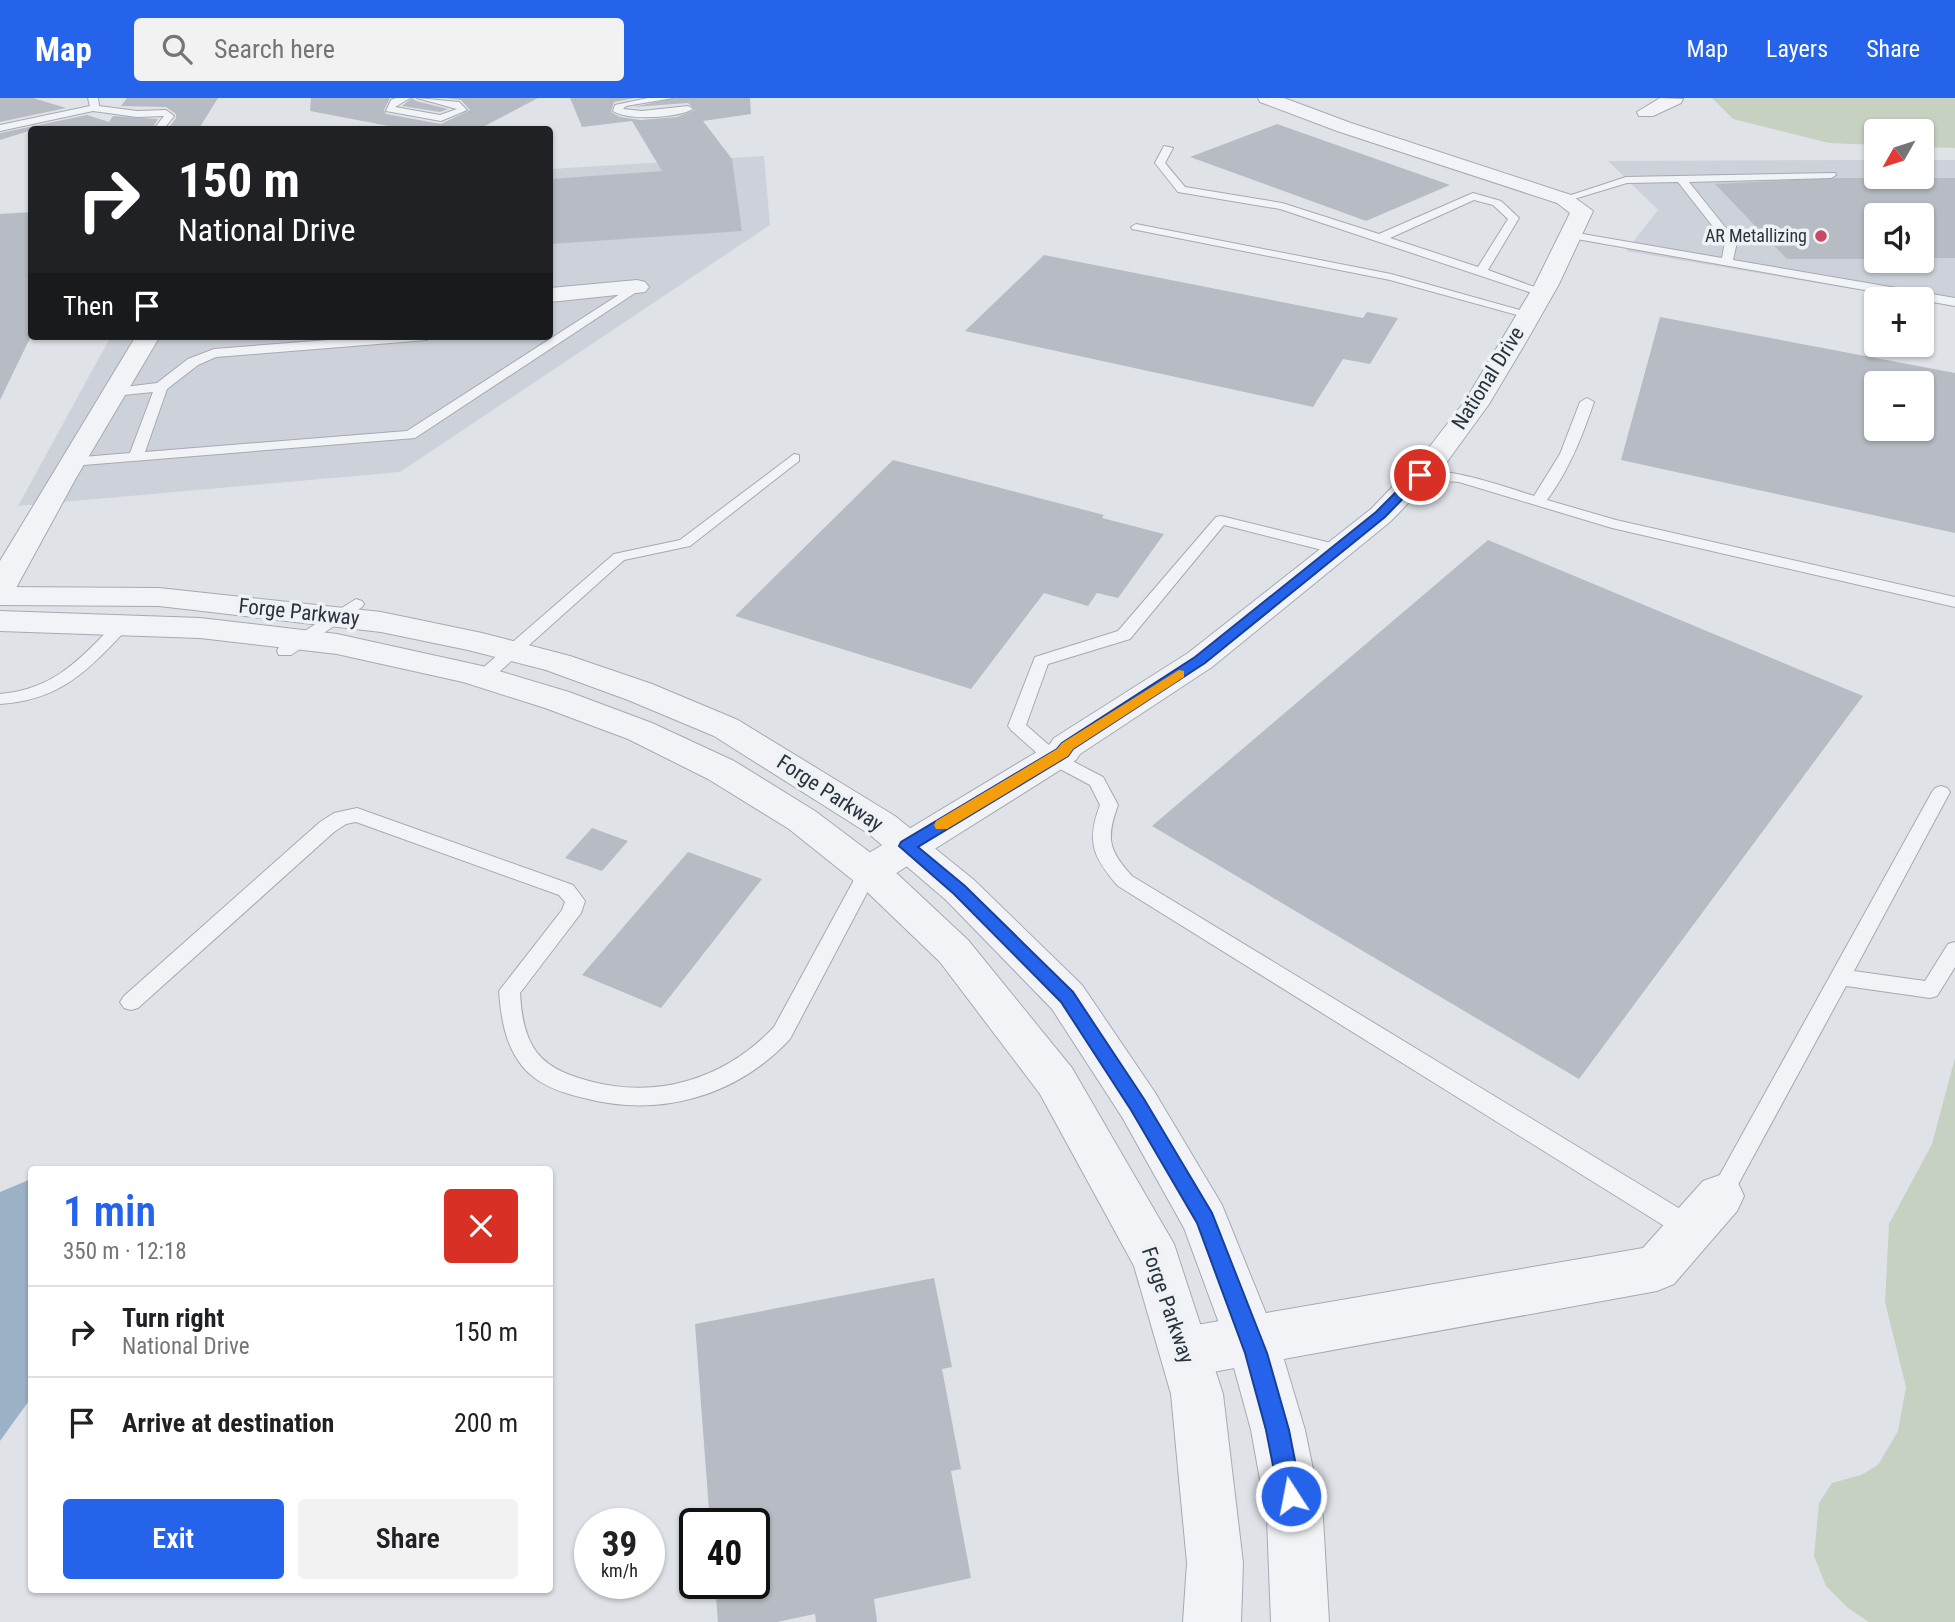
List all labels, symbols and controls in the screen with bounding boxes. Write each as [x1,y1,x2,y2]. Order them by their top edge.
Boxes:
search box [134,18,624,81]
text: Map [35,30,92,69]
icon: search [158,30,196,68]
text: Search here [214,34,335,64]
text: Map [1687,35,1728,63]
text: Layers [1766,35,1828,63]
text: Share [1866,35,1920,63]
north arrow [1864,119,1934,189]
map controls [1864,119,1934,441]
text: 150 m [178,152,300,209]
icon: right [63,154,154,245]
button: sound [1864,203,1934,273]
text: National Drive [178,211,355,249]
place label: AR Metallizing [1705,225,1807,246]
marker: AR Metallizing [1813,228,1829,244]
icon: arrive [128,287,166,325]
button: + [1864,287,1934,357]
text: Then [63,291,114,321]
street label: National Drive [1447,322,1529,434]
button: − [1864,371,1934,441]
pin [1390,445,1450,505]
icon: arrive [1401,456,1439,494]
street label: Forge Parkway [237,594,361,630]
street label: Forge Parkway [773,750,888,836]
text: 1 min [63,1187,156,1236]
button: close [444,1189,518,1263]
text: 350 m · 12:18 [63,1238,187,1265]
street label: Forge Parkway [1137,1244,1199,1367]
text: Turn right [122,1303,224,1333]
icon: right [63,1313,101,1351]
text: 150 m [454,1317,518,1347]
text: National Drive [122,1333,250,1360]
icon: arrive [63,1404,101,1442]
text: Arrive at destination [122,1408,334,1438]
text: 200 m [454,1408,518,1438]
position arrow [1254,1459,1328,1533]
button: Exit [63,1499,284,1579]
button: Share [298,1499,518,1579]
speed limit sign: 40 [679,1508,770,1599]
text: 39 [602,1524,637,1565]
text: km/h [601,1560,638,1581]

